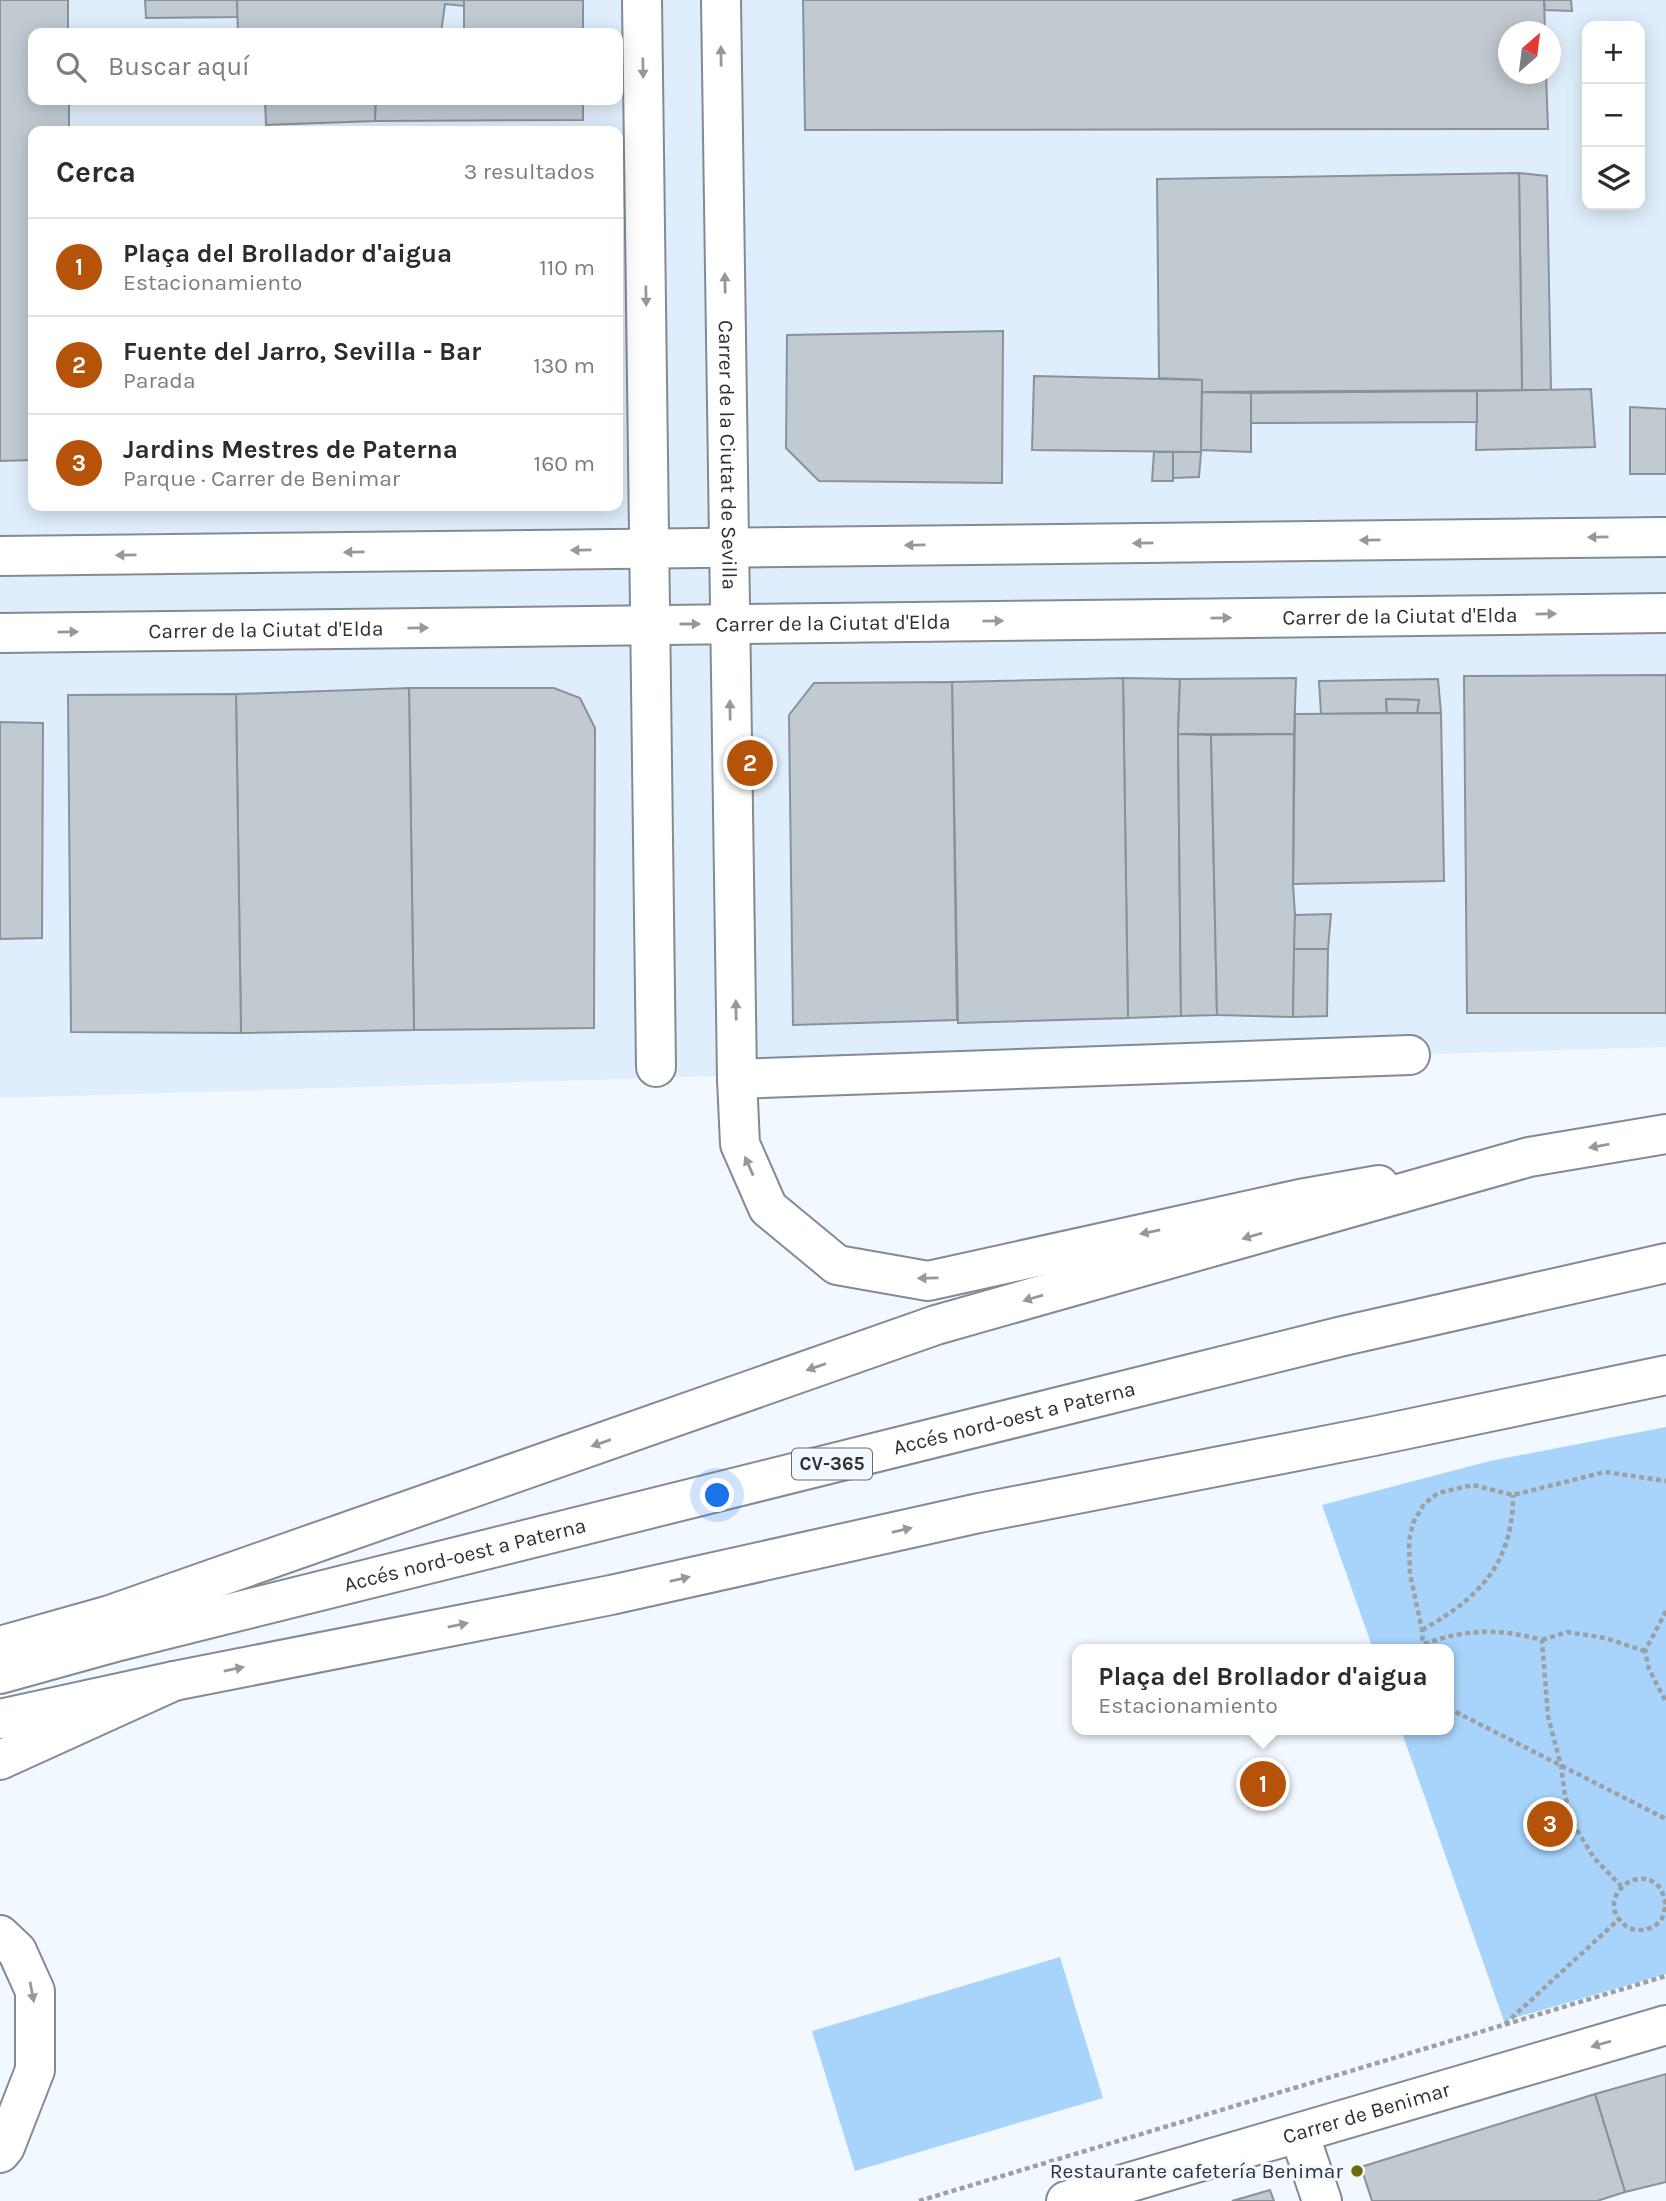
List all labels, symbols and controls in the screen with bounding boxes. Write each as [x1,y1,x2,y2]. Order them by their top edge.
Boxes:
north arrow [1498,21,1561,84]
map controls [1582,21,1645,210]
button: + [1582,21,1645,84]
search box [28,28,623,105]
one-way arrow [716,45,727,67]
icon: search [52,48,90,86]
text: Buscar aquí [108,51,250,82]
one-way arrow [637,57,649,79]
button: − [1582,84,1645,147]
button: layers [1582,147,1645,210]
text: Cerca [56,154,136,190]
text: 3 resultados [464,158,595,185]
text: Plaça del Brollador d'aigua [123,238,452,269]
text: 1 [75,254,83,281]
text: 110 m [539,254,595,281]
text: Estacionamiento [123,269,302,296]
one-way arrow [719,272,730,294]
one-way arrow [640,285,652,307]
street label: Carrer de la Ciutat de Sevilla [714,320,742,590]
text: Fuente del Jarro, Sevilla - Bar [123,336,481,367]
text: 2 [72,352,86,379]
text: 130 m [533,352,595,379]
text: Parada [123,367,196,394]
text: Jardins Mestres de Paterna [123,434,458,465]
text: 3 [72,450,86,477]
text: 160 m [534,450,595,477]
text: Parque · Carrer de Benimar [123,465,400,492]
one-way arrow [1587,532,1609,543]
one-way arrow [1359,534,1381,546]
one-way arrow [1132,537,1154,549]
one-way arrow [904,540,926,551]
one-way arrow [570,544,592,556]
one-way arrow [342,546,364,558]
one-way arrow [115,549,137,561]
street label: Carrer de la Ciutat d'Elda [1282,603,1518,630]
one-way arrow [1536,608,1558,620]
street label: Carrer de la Ciutat d'Elda [715,610,951,636]
one-way arrow [1210,612,1232,624]
one-way arrow [983,615,1005,627]
street label: Carrer de la Ciutat d'Elda [148,616,384,643]
one-way arrow [679,618,701,630]
one-way arrow [407,622,429,634]
one-way arrow [57,626,79,638]
one-way arrow [725,698,736,720]
pin: 2 [727,737,773,789]
one-way arrow [730,999,742,1021]
one-way arrow [1588,1140,1610,1151]
one-way arrow [743,1156,755,1176]
one-way arrow [1139,1227,1161,1238]
one-way arrow [1241,1232,1262,1242]
one-way arrow [917,1273,939,1284]
one-way arrow [1021,1293,1043,1304]
one-way arrow [806,1362,827,1373]
street label: Accés nord-oest a Paterna [891,1376,1138,1460]
one-way arrow [591,1438,612,1449]
road number: CV-365 [792,1448,872,1480]
your location [700,1478,734,1512]
street label: Accés nord-oest a Paterna [341,1513,588,1597]
one-way arrow [892,1524,914,1535]
one-way arrow [669,1573,691,1584]
one-way arrow [447,1619,469,1630]
popup [1072,1644,1454,1735]
text: Plaça del Brollador d'aigua [1098,1661,1428,1692]
one-way arrow [223,1663,245,1674]
text: Estacionamiento [1098,1692,1278,1719]
pin: 1 [1240,1758,1286,1810]
pin: 3 [1527,1798,1573,1850]
one-way arrow [27,1981,38,2003]
one-way arrow [1590,2039,1611,2049]
street label: Carrer de Benimar [1280,2077,1453,2149]
place label: Restaurante cafetería Benimar [1050,2159,1343,2183]
marker: Restaurante cafetería Benimar [1349,2163,1365,2179]

